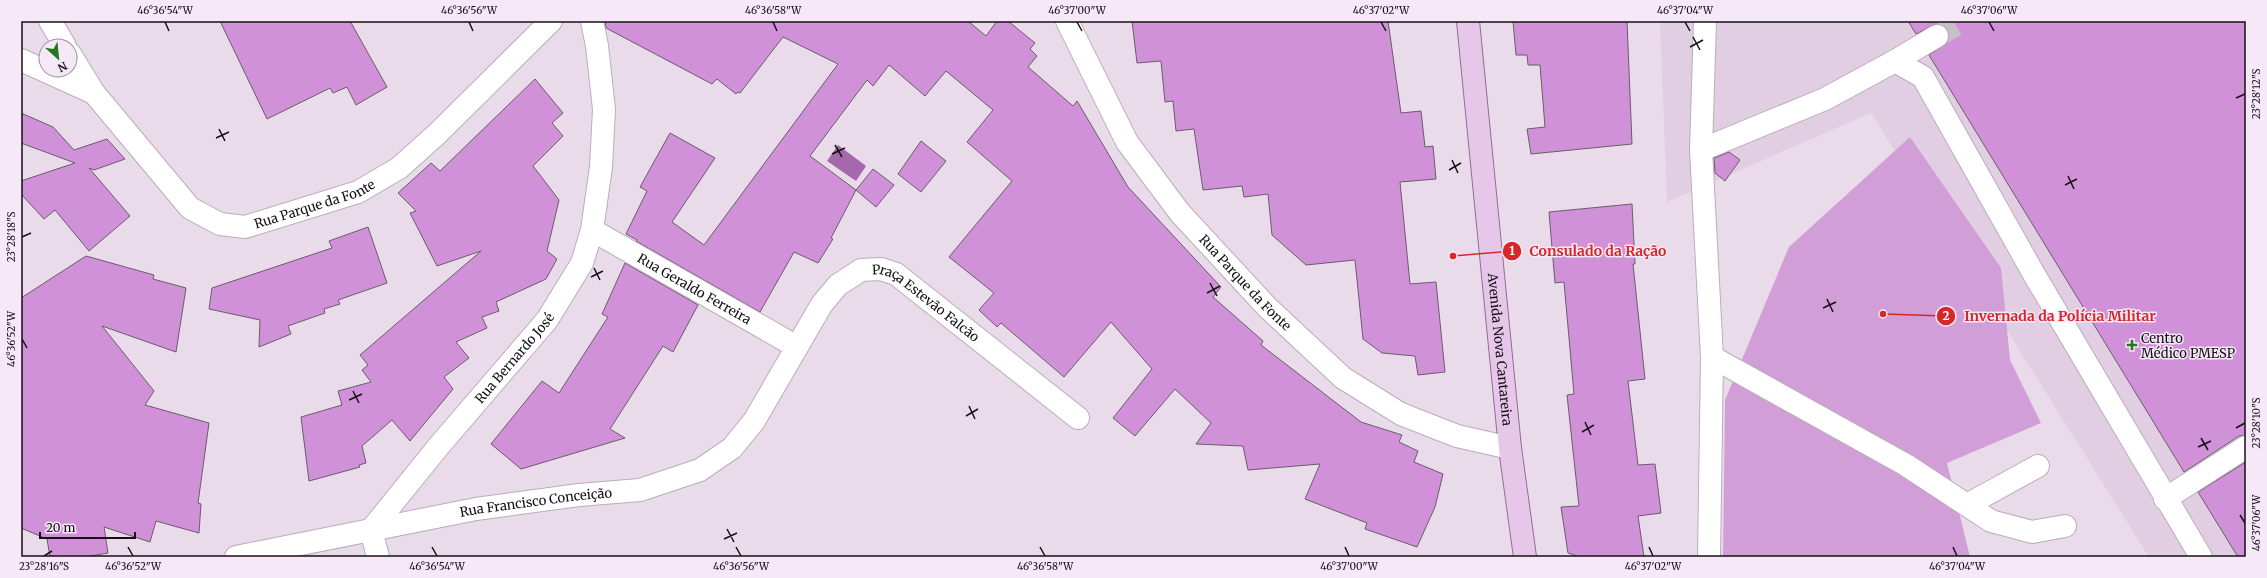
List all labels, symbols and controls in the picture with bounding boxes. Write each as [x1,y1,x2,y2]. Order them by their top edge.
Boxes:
text: 46°36'54"W [137,4,194,17]
text: 46°36'56"W [441,4,498,17]
text: 46°36'58"W [745,4,802,17]
text: 46°37'00"W [1048,4,1107,17]
text: 46°37'02"W [1353,4,1410,17]
text: 46°37'04"W [1657,4,1714,17]
text: 46°37'06"W [1961,4,2018,17]
north arrow [38,38,78,78]
text: N [55,59,70,75]
text: 23°28'12"S [2250,69,2263,119]
street label: Rua Parque da Fonte [252,176,378,233]
text: 23°28'18"S [5,212,18,262]
street label: Rua Parque da Fonte [1195,231,1295,335]
callout: Consulado da Ração [1502,238,1674,264]
text: Consulado da Ração [1530,242,1666,260]
text: 1 [1509,243,1515,258]
street label: Rua Geraldo Ferreira [634,250,754,328]
street label: Praça Estevão Falcão [872,261,983,346]
street label: Avenida Nova Cantareira [1484,271,1516,427]
callout: Invernada da Polícia Militar [1936,303,2163,329]
text: Invernada da Polícia Militar [1964,307,2156,325]
text: 2 [1942,308,1950,323]
text: 46°36'52"W [5,310,18,367]
street label: Rua Bernardo José [471,310,558,407]
place label: Centro Médico PMESP [2141,330,2235,362]
marker: Centro Médico PMESP [2126,339,2138,351]
text: 23°28'10"S [2250,397,2263,449]
street label: Rua Francisco Conceição [458,484,613,521]
text: 46°37'06"W [2250,494,2263,551]
scale bar [40,514,135,540]
text: 20 m [46,520,75,535]
text: 23°28'16"S [19,560,69,573]
text: 46°36'52"W [105,560,162,573]
text: 46°36'54"W [409,560,466,573]
text: 46°36'56"W [713,560,770,573]
text: 46°36'58"W [1017,560,1074,573]
text: 46°37'00"W [1320,560,1379,573]
text: 46°37'02"W [1625,560,1682,573]
text: 46°37'04"W [1929,560,1986,573]

